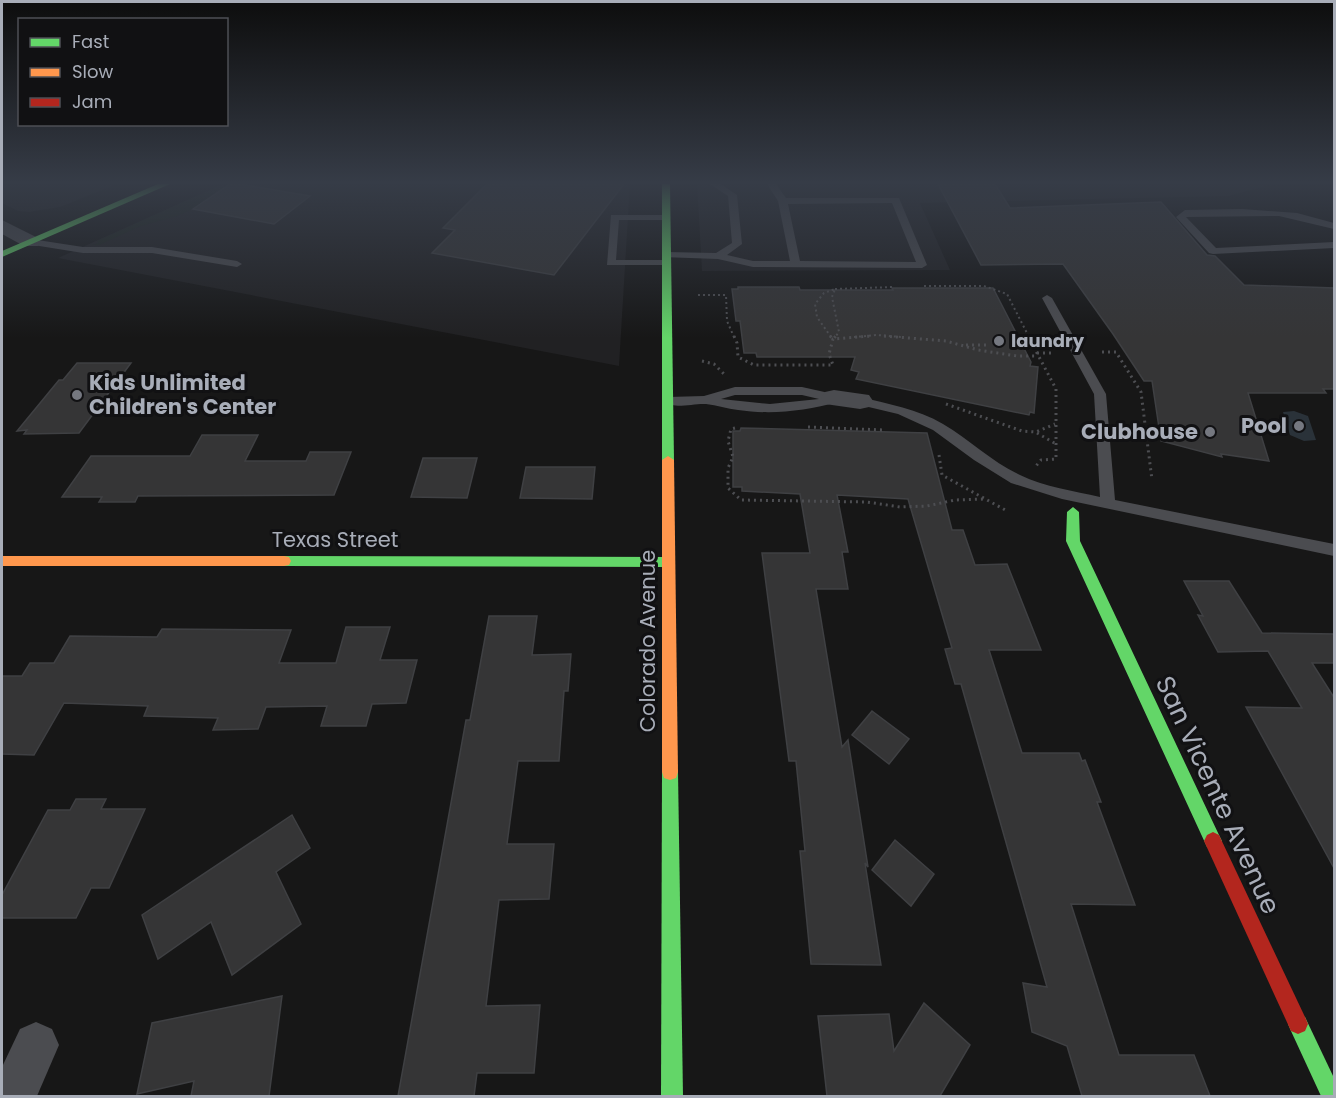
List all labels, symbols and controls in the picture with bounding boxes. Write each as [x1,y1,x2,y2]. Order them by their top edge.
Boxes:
legend [18,18,228,126]
text: Fast [72,29,109,54]
text: Slow [72,59,114,84]
text: Jam [72,89,112,114]
place label: laundry [1011,328,1085,353]
marker: laundry [992,334,1006,348]
place label: Kids Unlimited Children's Center [89,368,276,421]
marker: Kids Unlimited Children's Center [70,388,84,402]
place label: Pool [1241,411,1287,440]
place label: Clubhouse [1081,417,1198,446]
marker: Pool [1292,419,1306,433]
marker: Clubhouse [1203,425,1217,439]
street label: Texas Street [272,525,398,554]
street label: Colorado Avenue [633,550,662,732]
street label: San Vicente Avenue [1147,670,1289,920]

